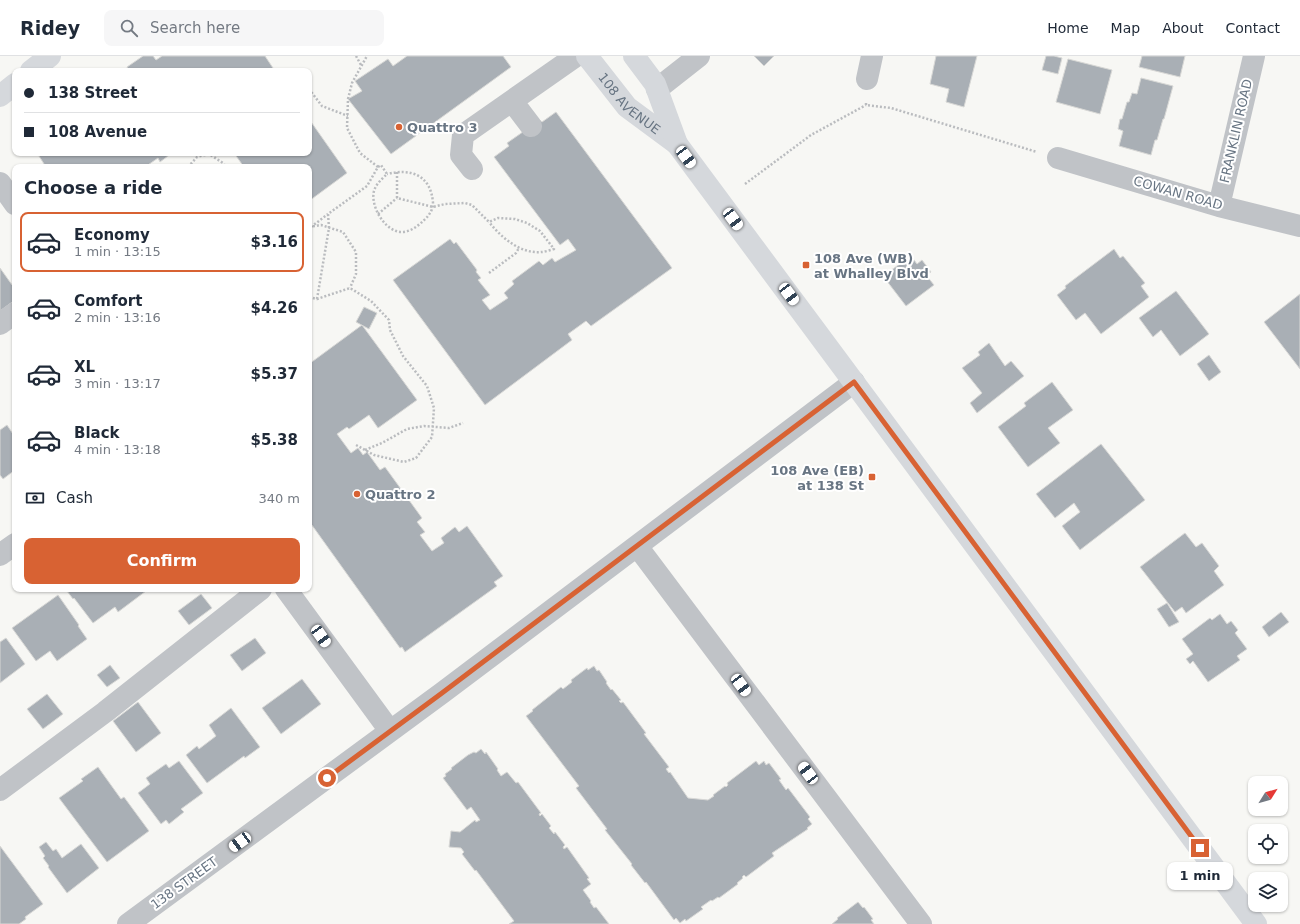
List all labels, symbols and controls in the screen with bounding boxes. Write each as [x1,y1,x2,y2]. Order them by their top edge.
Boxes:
search box [104,10,384,46]
text: Ridey [20,17,80,39]
icon: search [118,17,140,39]
text: Search here [150,19,240,37]
text: Home [1047,20,1089,36]
text: Map [1111,20,1140,36]
text: About [1162,20,1204,36]
text: Contact [1226,20,1280,36]
street label: 108 AVENUE [595,70,664,137]
street label: FRANKLIN ROAD [1217,78,1255,184]
text: 138 Street [48,84,137,102]
place label: Quattro 3 [407,120,477,135]
marker: Quattro 3 [394,122,404,132]
text: 108 Avenue [48,123,147,141]
car [674,144,698,170]
street label: COWAN ROAD [1132,173,1224,213]
text: Choose a ride [24,177,163,198]
car [721,206,745,232]
icon: car [26,224,62,260]
text: Economy [74,226,150,244]
text: $3.16 [251,233,298,251]
text: 1 min · 13:15 [74,244,161,259]
place label: 108 Ave (WB) at Whalley Blvd [814,251,929,281]
marker: 108 Ave (WB) at Whalley Blvd [801,260,811,270]
car [777,281,801,307]
icon: car [26,290,62,326]
text: Comfort [74,292,142,310]
text: $4.26 [251,299,298,317]
text: 2 min · 13:16 [74,310,161,325]
icon: car [26,356,62,392]
text: XL [74,358,95,376]
text: $5.37 [251,365,298,383]
text: 3 min · 13:17 [74,376,161,391]
icon: car [26,422,62,458]
text: Black [74,424,120,442]
text: $5.38 [251,431,298,449]
text: 4 min · 13:18 [74,442,161,457]
place label: 108 Ave (EB) at 138 St [770,463,864,493]
marker: 108 Ave (EB) at 138 St [867,472,877,482]
icon: cash [24,487,46,509]
place label: Quattro 2 [365,487,435,502]
text: Cash [56,489,93,507]
marker: Quattro 2 [352,489,362,499]
text: 340 m [258,491,300,506]
button: Confirm [24,538,300,584]
car [309,623,333,649]
car [729,672,753,698]
car [796,760,820,786]
route start [318,769,336,787]
north arrow [1248,776,1288,816]
map controls [1248,776,1288,912]
button: locate [1248,824,1288,864]
car [227,830,253,854]
route end [1191,839,1209,857]
street label: 138 STREET [148,854,220,912]
callout: 1 min [1167,862,1233,890]
text: 1 min [1180,868,1220,883]
button: layers [1248,872,1288,912]

